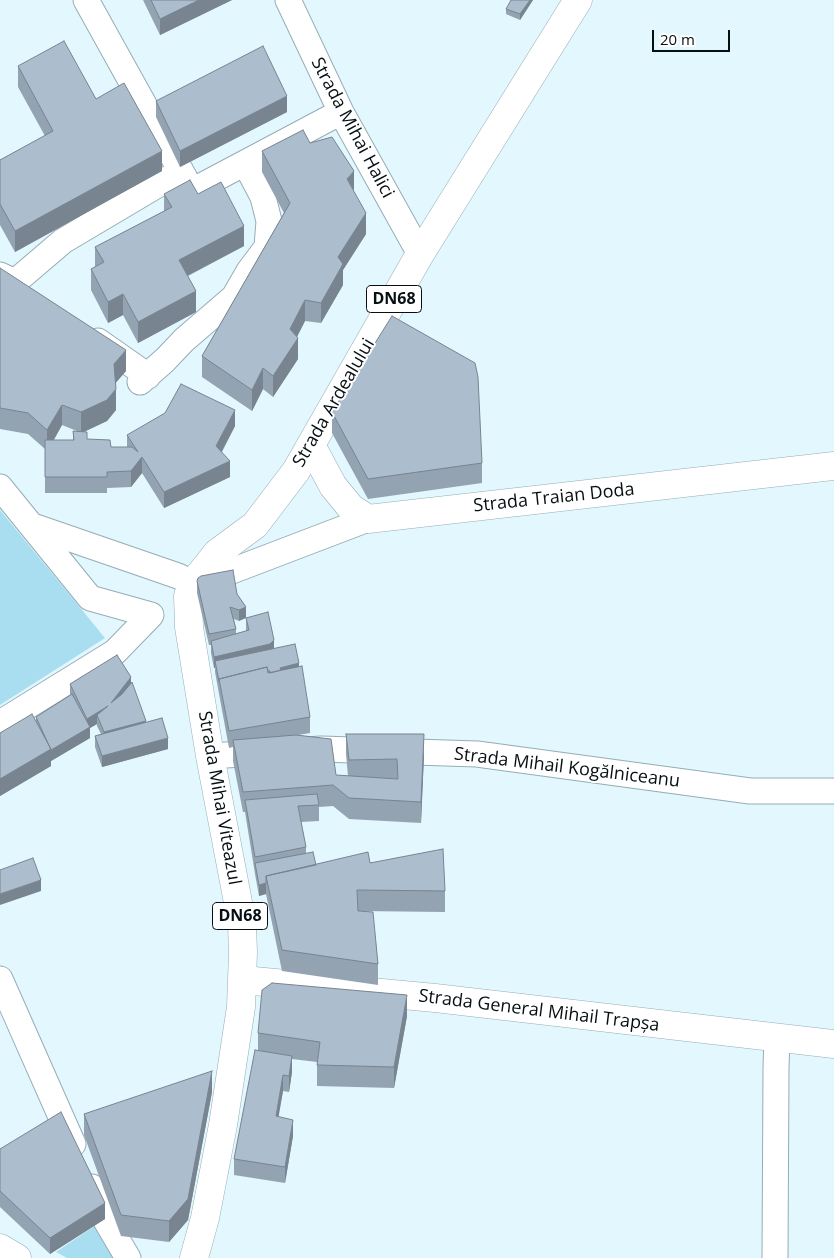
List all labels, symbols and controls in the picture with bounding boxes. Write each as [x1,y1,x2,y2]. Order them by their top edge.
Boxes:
scale bar [654,20,732,52]
text: 20 m [660,29,695,49]
street label: Strada Mihai Halici [306,54,398,202]
road number: DN68 [366,286,422,312]
street label: Strada Ardealului [288,335,380,471]
street label: Strada Traian Doda [472,479,636,517]
street label: Strada Mihai Viteazul [193,709,245,887]
street label: Strada Mihail Kogălniceanu [453,743,681,793]
road number: DN68 [212,902,268,929]
street label: Strada General Mihail Trapșa [417,985,661,1037]

